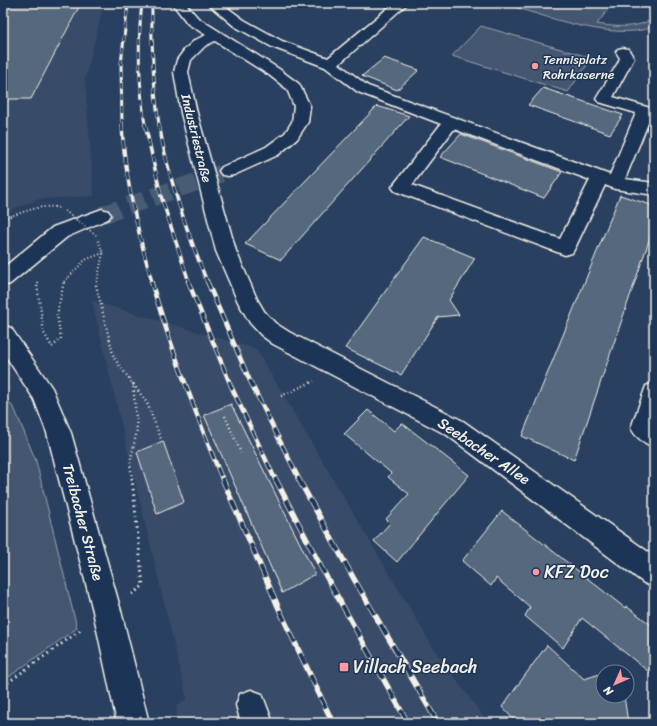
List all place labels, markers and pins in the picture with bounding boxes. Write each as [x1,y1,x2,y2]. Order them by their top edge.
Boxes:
place label: Tennisplatz Rohrkaserne [543,48,615,86]
marker: Tennisplatz Rohrkaserne [530,61,540,71]
place label: KFZ Doc [544,556,609,588]
marker: KFZ Doc [531,567,541,577]
place label: Villach Seebach [353,651,477,683]
marker: Villach Seebach [338,661,350,673]

